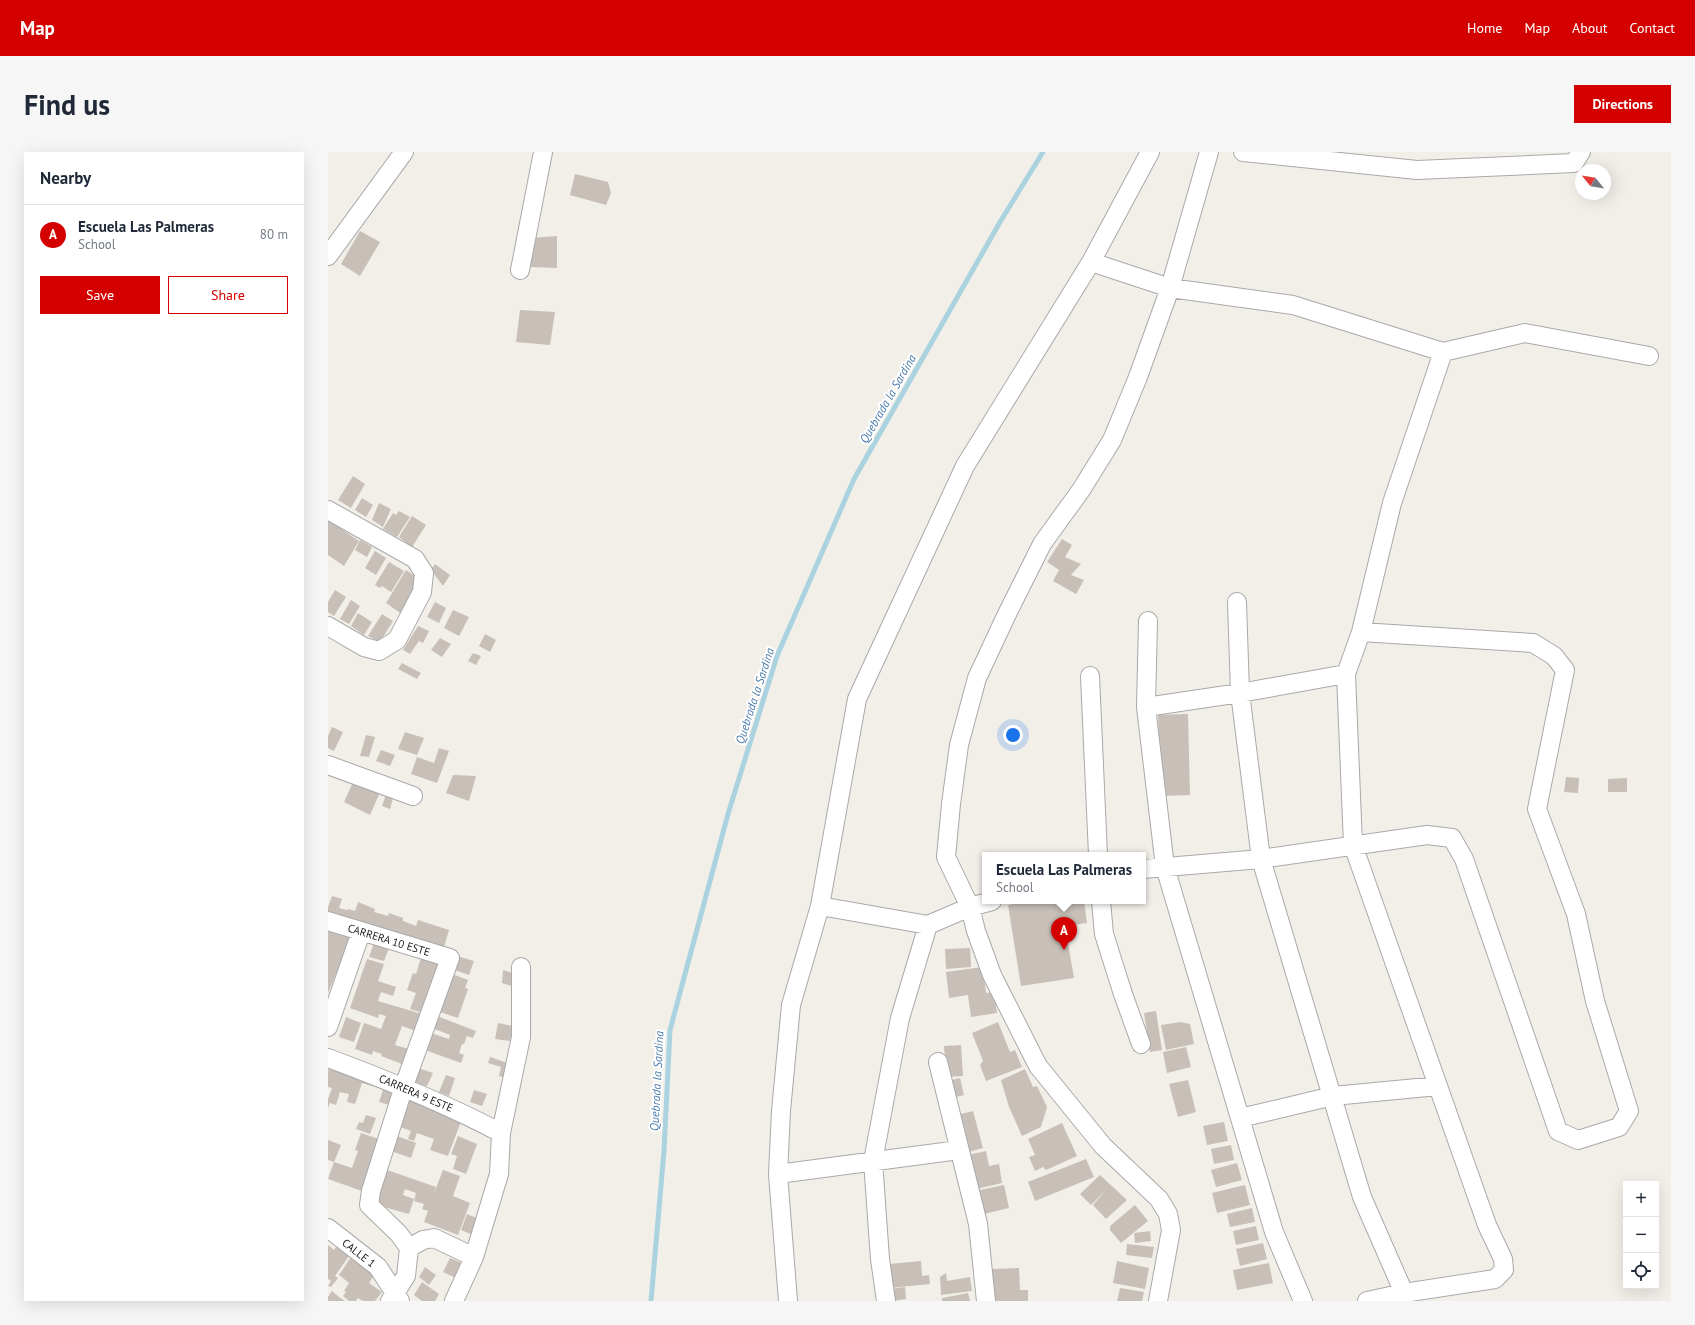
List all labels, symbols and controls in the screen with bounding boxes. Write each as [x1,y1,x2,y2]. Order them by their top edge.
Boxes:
text: Map [20,16,55,40]
text: Home [1467,19,1502,37]
text: Map [1524,19,1550,37]
text: About [1572,19,1608,37]
text: Contact [1630,19,1675,37]
button: Directions [1574,85,1671,123]
text: Find us [24,86,110,123]
north arrow [1575,164,1611,200]
text: Nearby [40,167,91,189]
text: Escuela Las Palmeras [78,217,214,236]
text: A [49,226,57,243]
text: 80 m [260,226,288,243]
text: School [78,236,116,253]
button: Save [40,276,160,314]
button: Share [168,276,288,314]
water label: Quebrada la Sardina [856,352,919,446]
water label: Quebrada la Sardina [732,646,777,746]
your location [1003,725,1023,745]
popup [982,852,1146,904]
text: Escuela Las Palmeras [996,860,1132,879]
text: School [996,879,1034,896]
pin: A [1051,917,1077,950]
street label: CARRERA 10 ESTE [346,921,432,959]
water label: Quebrada la Sardina [646,1030,667,1131]
street label: CARRERA 9 ESTE [377,1071,455,1115]
map controls [1623,1181,1659,1289]
button: + [1623,1181,1659,1217]
button: − [1623,1217,1659,1253]
street label: CALLE 1 [339,1236,379,1270]
button: locate [1623,1253,1659,1289]

